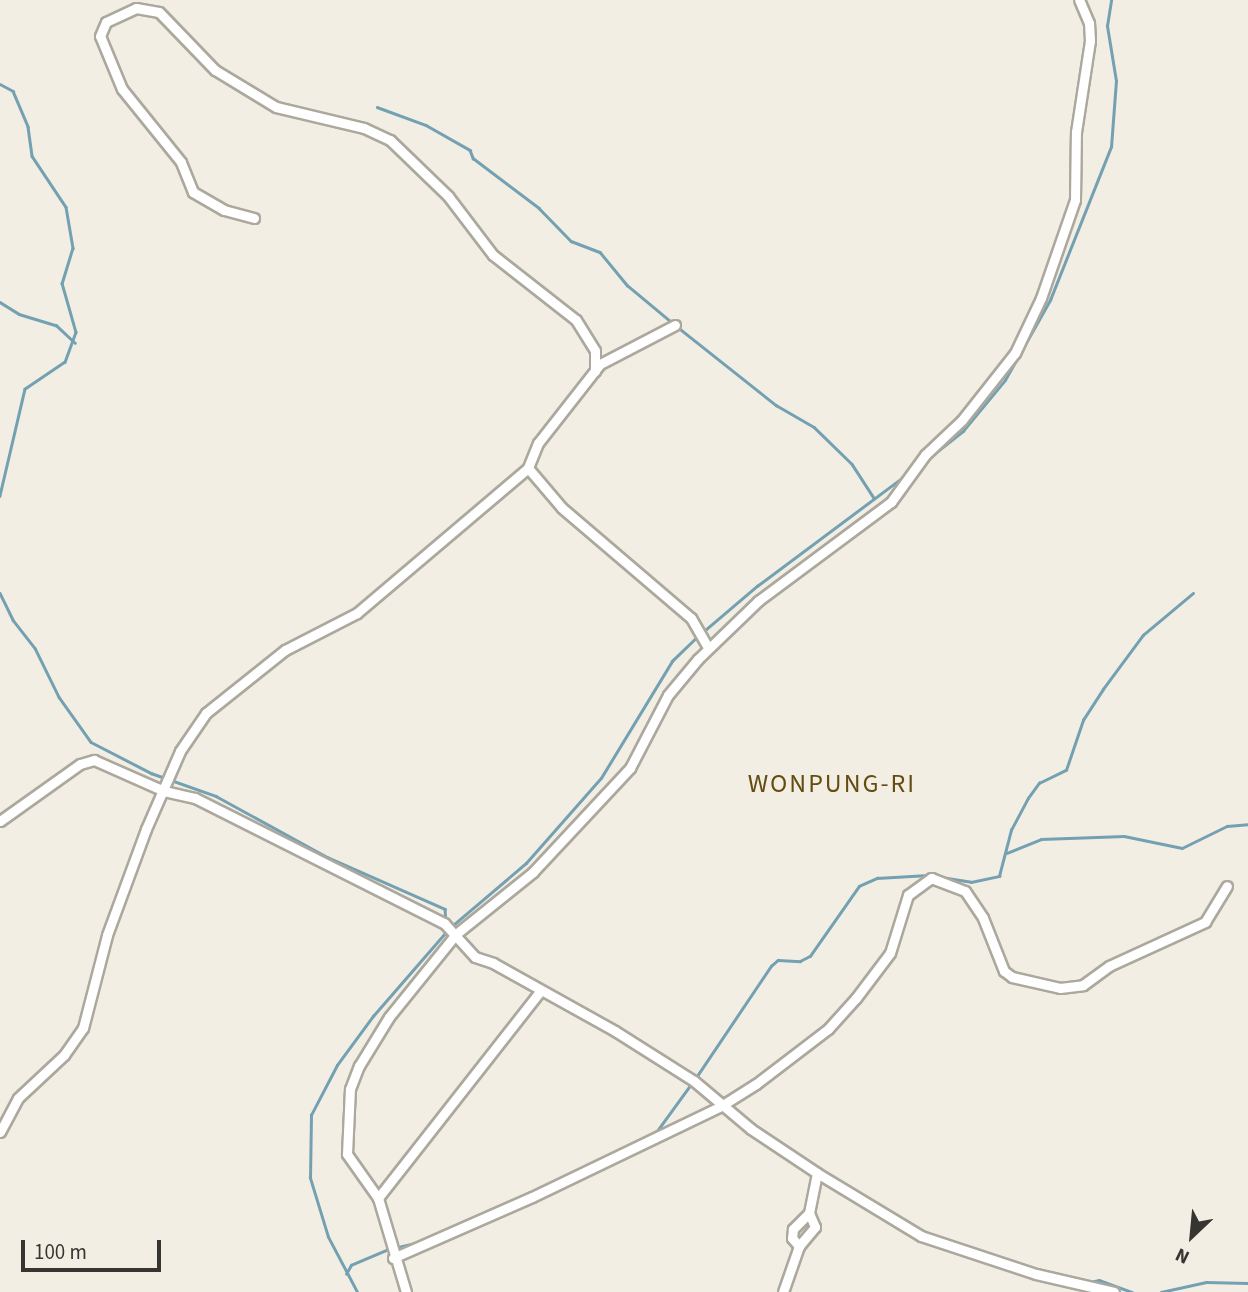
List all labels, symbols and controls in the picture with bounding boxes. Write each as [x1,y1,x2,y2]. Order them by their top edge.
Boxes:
district label: WONPUNG-RI [749,768,915,800]
north arrow [1157,1201,1227,1271]
scale bar [24,1226,164,1270]
text: 100 m [34,1237,87,1267]
text: N [1171,1240,1194,1270]

